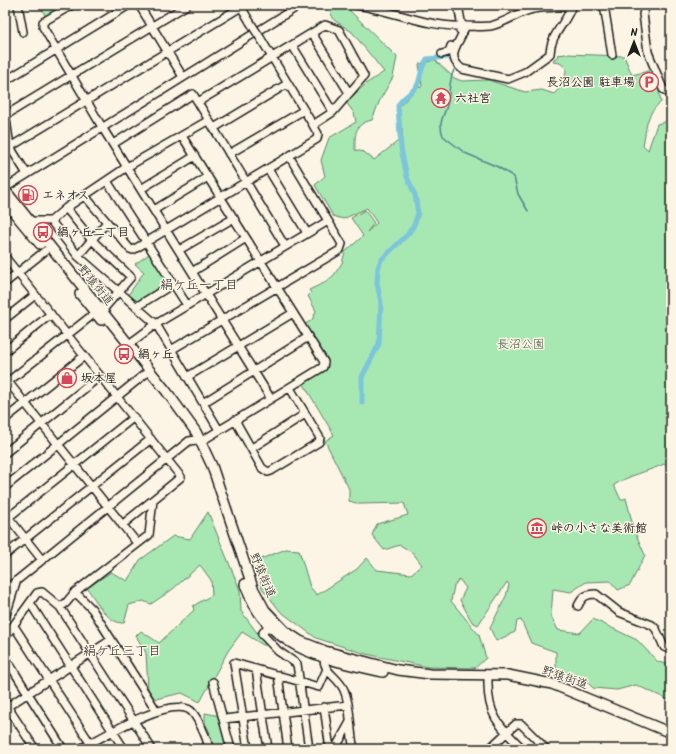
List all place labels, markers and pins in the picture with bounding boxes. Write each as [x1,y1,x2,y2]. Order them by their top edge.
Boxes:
parking icon: 長沼公園 駐車場 [638,71,660,93]
place label: 長沼公園 駐車場 [546,73,635,92]
temple icon: 六社宮 [430,87,452,109]
place label: 六社宮 [455,89,491,108]
fuel station icon: エネオス [17,184,39,206]
place label: エネオス [42,186,89,205]
bus stop icon: 絹ヶ丘二丁目 [32,221,54,243]
place label: 絹ヶ丘二丁目 [57,223,129,242]
bus stop icon: 絹ヶ丘 [113,343,135,365]
place label: 絹ヶ丘 [138,345,174,364]
shop icon: 坂本屋 [56,367,78,389]
place label: 坂本屋 [81,369,117,388]
museum icon: 峠の小さな美術館 [526,517,548,539]
place label: 峠の小さな美術館 [551,519,647,538]

